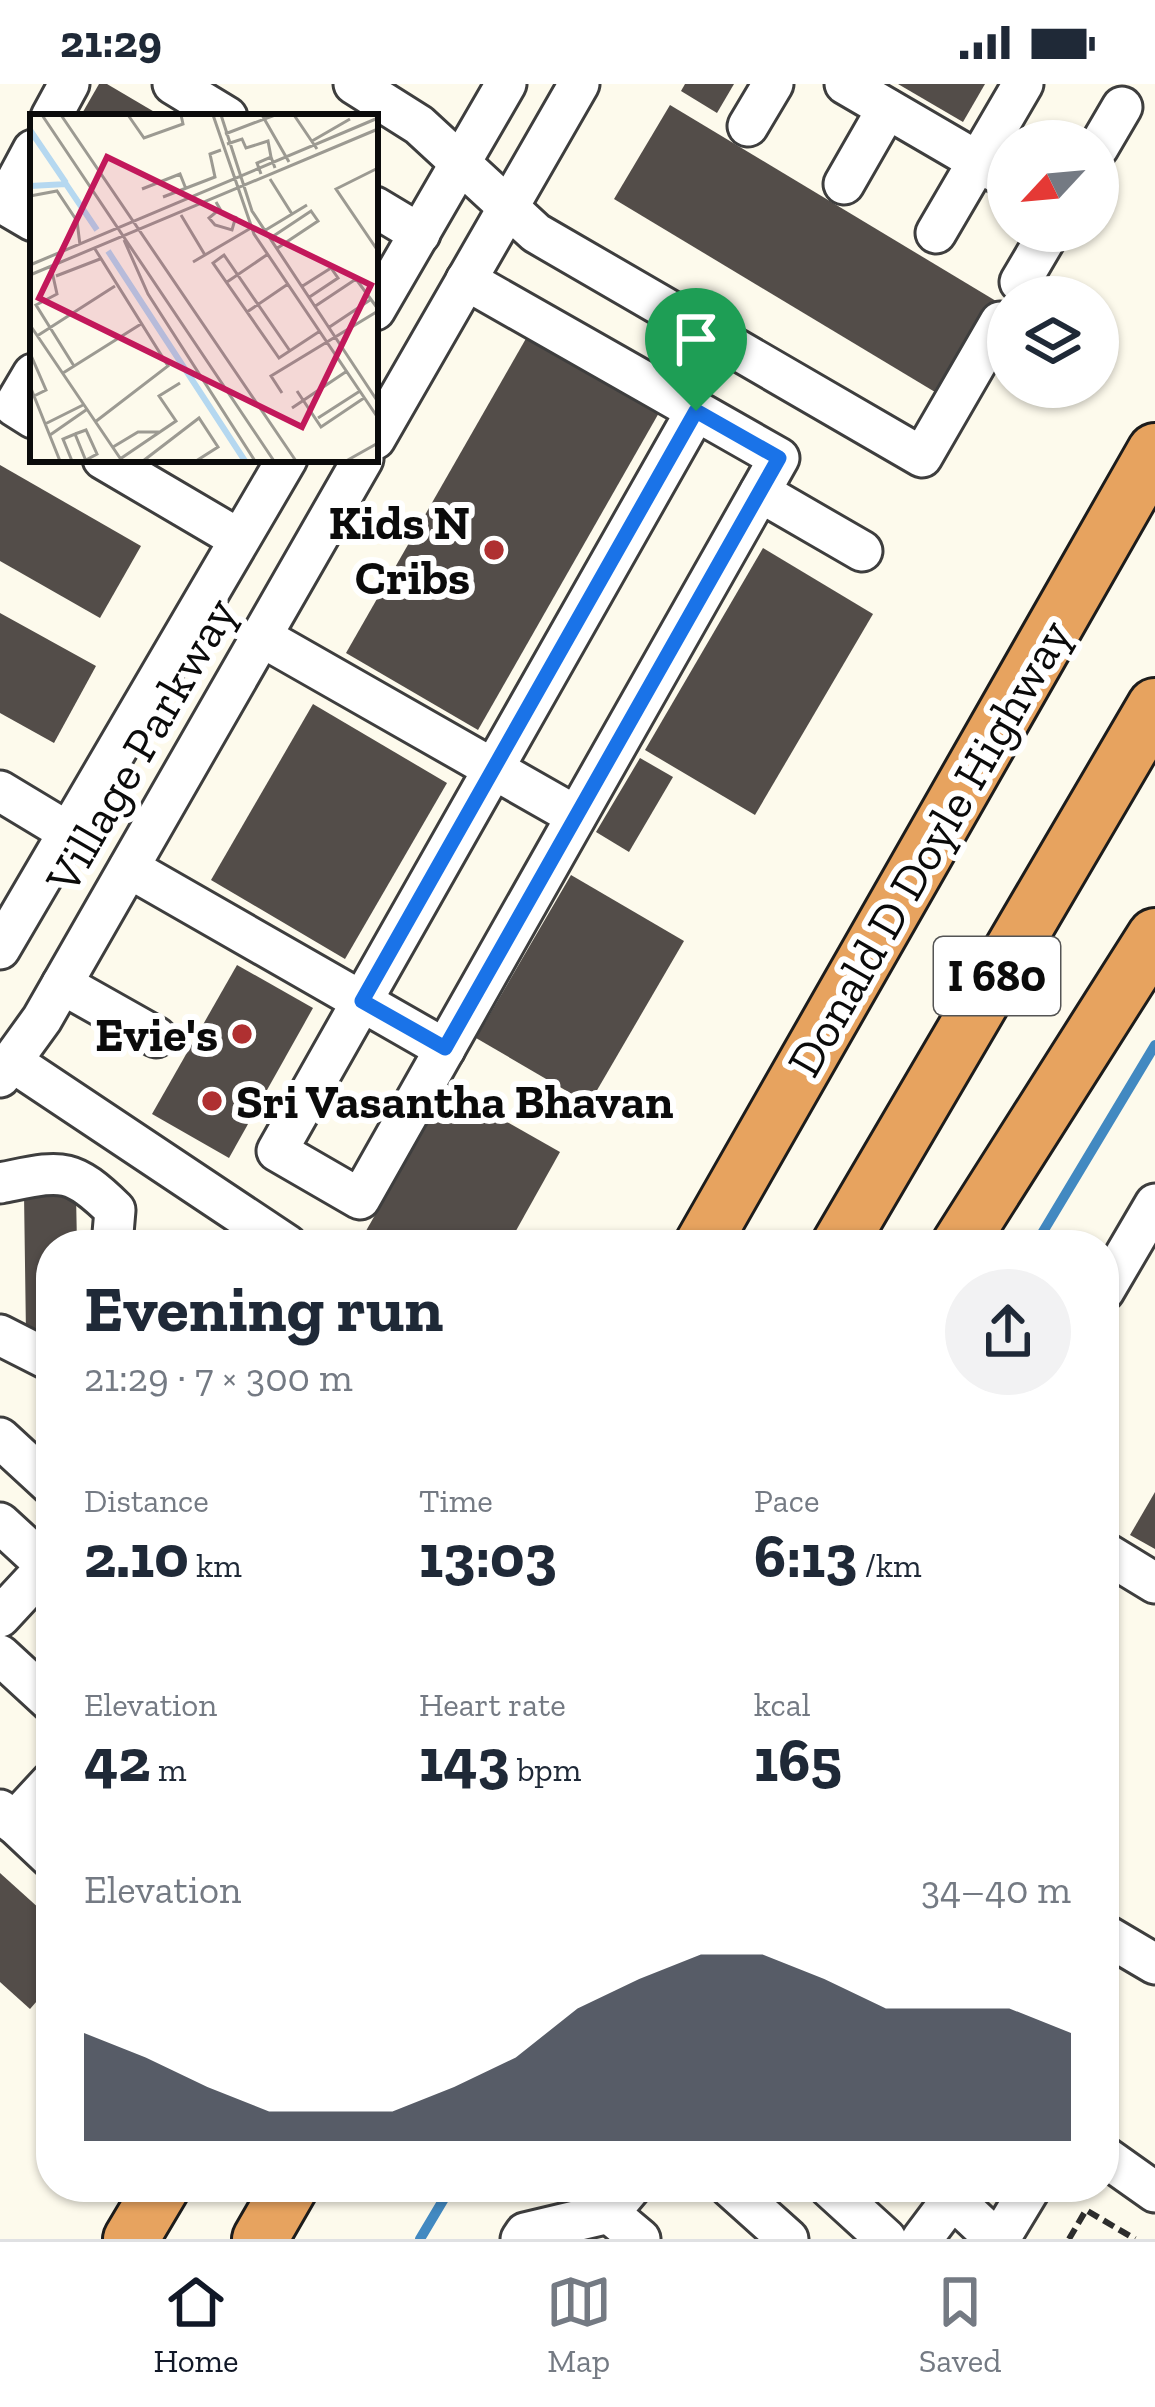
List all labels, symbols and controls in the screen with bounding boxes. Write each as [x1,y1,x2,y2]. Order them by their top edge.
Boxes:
text: 21:29 [60,15,162,69]
inset map [30,114,378,462]
north arrow [987,120,1119,252]
map controls [987,120,1119,408]
button: layers [987,276,1119,408]
pin [645,288,747,411]
icon: arrive [663,306,729,372]
place label: Kids N Cribs [328,494,470,606]
marker: Kids N Cribs [481,537,507,563]
street label: Village Parkway [33,587,249,903]
street label: Donald D Doyle Highway [775,609,1083,1086]
road number: I 680 [934,937,1060,1015]
place label: Evie's [95,1006,218,1063]
marker: Evie's [229,1021,255,1047]
place label: Sri Vasantha Bhavan [236,1073,674,1130]
marker: Sri Vasantha Bhavan [199,1088,225,1114]
text: Evening run [84,1269,443,1348]
button: share [945,1269,1071,1395]
text: 21:29 · 7 × 300 m [84,1354,353,1401]
text: Distance [84,1481,209,1520]
text: Time [419,1481,493,1520]
text: Pace [754,1481,819,1520]
text: 2.10 [84,1520,189,1592]
text: 13:03 [419,1520,557,1592]
text: 6:13 [754,1520,857,1592]
text: km [189,1546,242,1585]
text: /km [857,1546,922,1585]
text: Elevation [84,1685,217,1724]
text: Heart rate [419,1685,566,1724]
text: kcal [754,1685,811,1724]
text: 42 [84,1724,150,1796]
text: 143 [419,1724,509,1796]
text: 165 [754,1724,842,1796]
text: m [150,1750,186,1789]
text: bpm [509,1750,581,1789]
text: Elevation [84,1866,241,1913]
text: 34–40 m [921,1866,1071,1913]
tab: Home [154,2269,239,2380]
tab: Map [546,2269,612,2380]
tab: Saved [919,2269,1001,2380]

